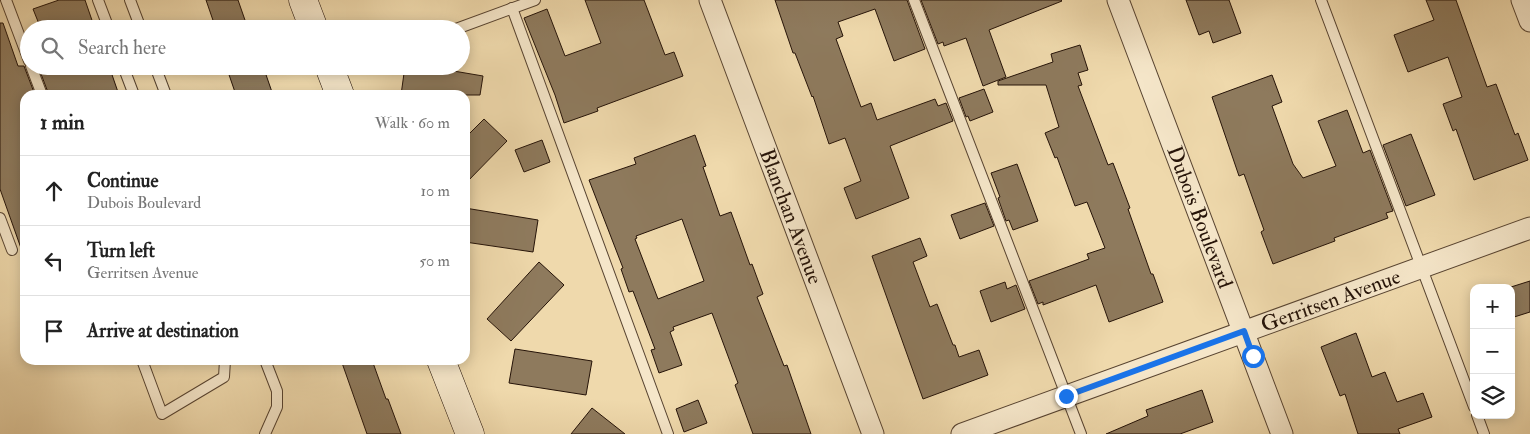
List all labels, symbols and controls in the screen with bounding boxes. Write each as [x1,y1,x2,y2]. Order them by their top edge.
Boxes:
search box [20,20,470,75]
icon: search [38,34,66,62]
text: Search here [78,36,166,60]
text: 1 min [40,109,85,136]
text: Walk · 60 m [375,113,450,133]
street label: Dubois Boulevard [1161,142,1239,293]
street label: Blanchan Avenue [753,145,829,288]
text: Continue [87,169,158,193]
icon: ahead [40,177,68,205]
text: 10 m [420,181,450,201]
text: Dubois Boulevard [87,193,201,213]
text: Turn left [87,239,155,263]
icon: left [40,247,68,275]
text: 50 m [419,251,450,271]
text: Gerritsen Avenue [87,263,199,283]
street label: Gerritsen Avenue [1257,263,1404,338]
map controls [1470,284,1515,419]
button: + [1470,284,1515,329]
icon: arrive [40,317,68,345]
text: Arrive at destination [87,319,239,343]
button: − [1470,329,1515,374]
route start [1242,345,1265,368]
button: layers [1470,374,1515,419]
route end [1055,385,1078,408]

